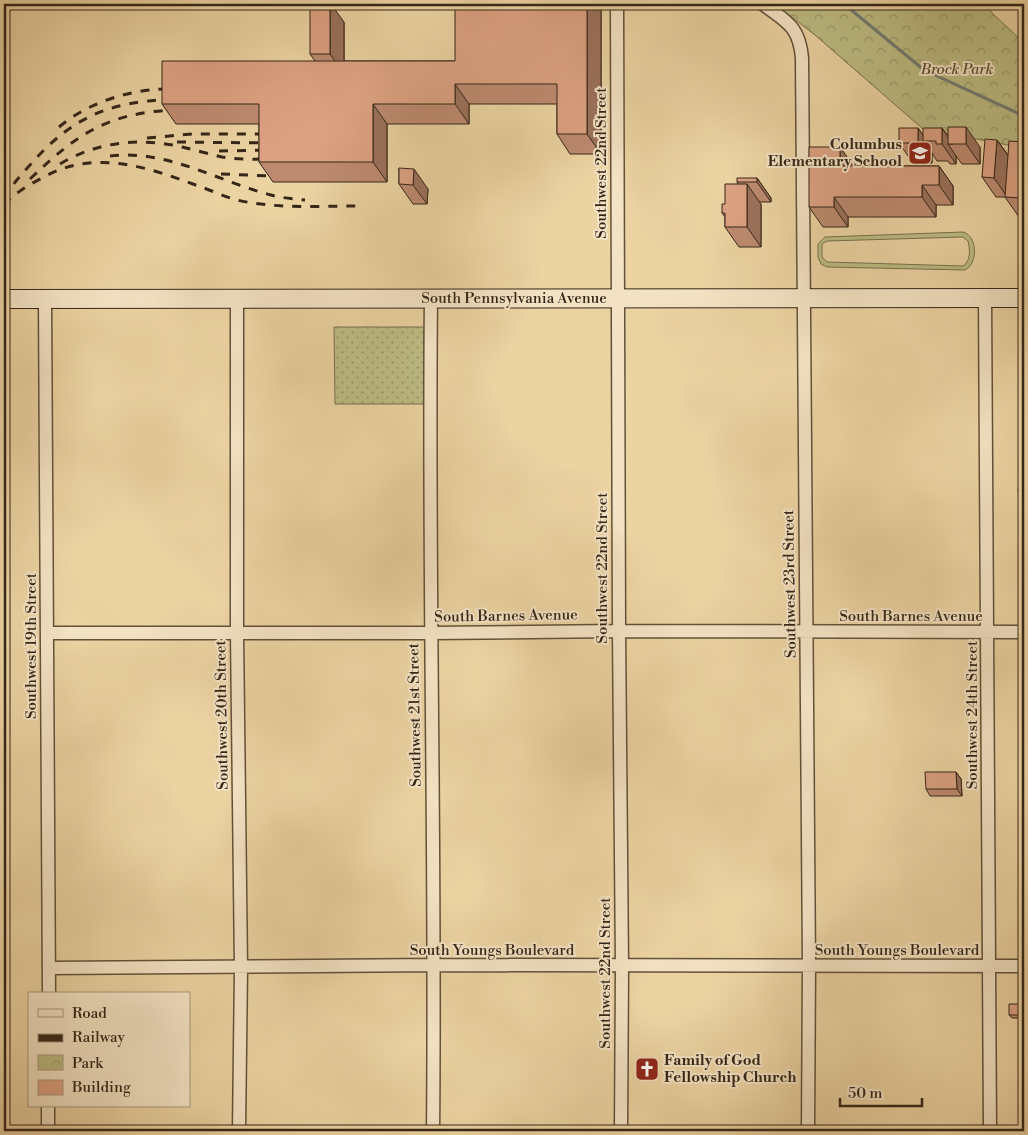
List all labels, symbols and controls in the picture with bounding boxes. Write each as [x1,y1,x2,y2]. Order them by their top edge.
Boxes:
park label: Brock Park [920,60,993,79]
street label: Southwest 22nd Street [592,87,611,239]
place label: Columbus Elementary School [768,135,902,171]
school or university icon: Columbus Elementary School [907,140,933,166]
street label: South Pennsylvania Avenue [421,289,607,308]
street label: Southwest 22nd Street [593,492,612,644]
street label: Southwest 23rd Street [779,509,801,658]
street label: Southwest 19th Street [22,572,41,719]
street label: South Barnes Avenue [434,605,578,627]
street label: South Barnes Avenue [839,607,983,626]
street label: Southwest 20th Street [211,639,233,790]
street label: Southwest 24th Street [963,640,982,789]
street label: Southwest 21st Street [404,642,426,787]
street label: Southwest 22nd Street [596,897,615,1049]
street label: South Youngs Boulevard [410,941,575,960]
street label: South Youngs Boulevard [815,941,980,960]
legend [28,992,190,1108]
text: Road [72,1004,107,1023]
text: Railway [72,1028,126,1047]
place label: Family of God Fellowship Church [664,1051,797,1087]
text: Park [72,1054,104,1073]
church icon: Family of God Fellowship Church [634,1056,660,1082]
scale bar [840,1075,923,1107]
text: Building [71,1078,131,1097]
text: 50 m [848,1084,882,1103]

